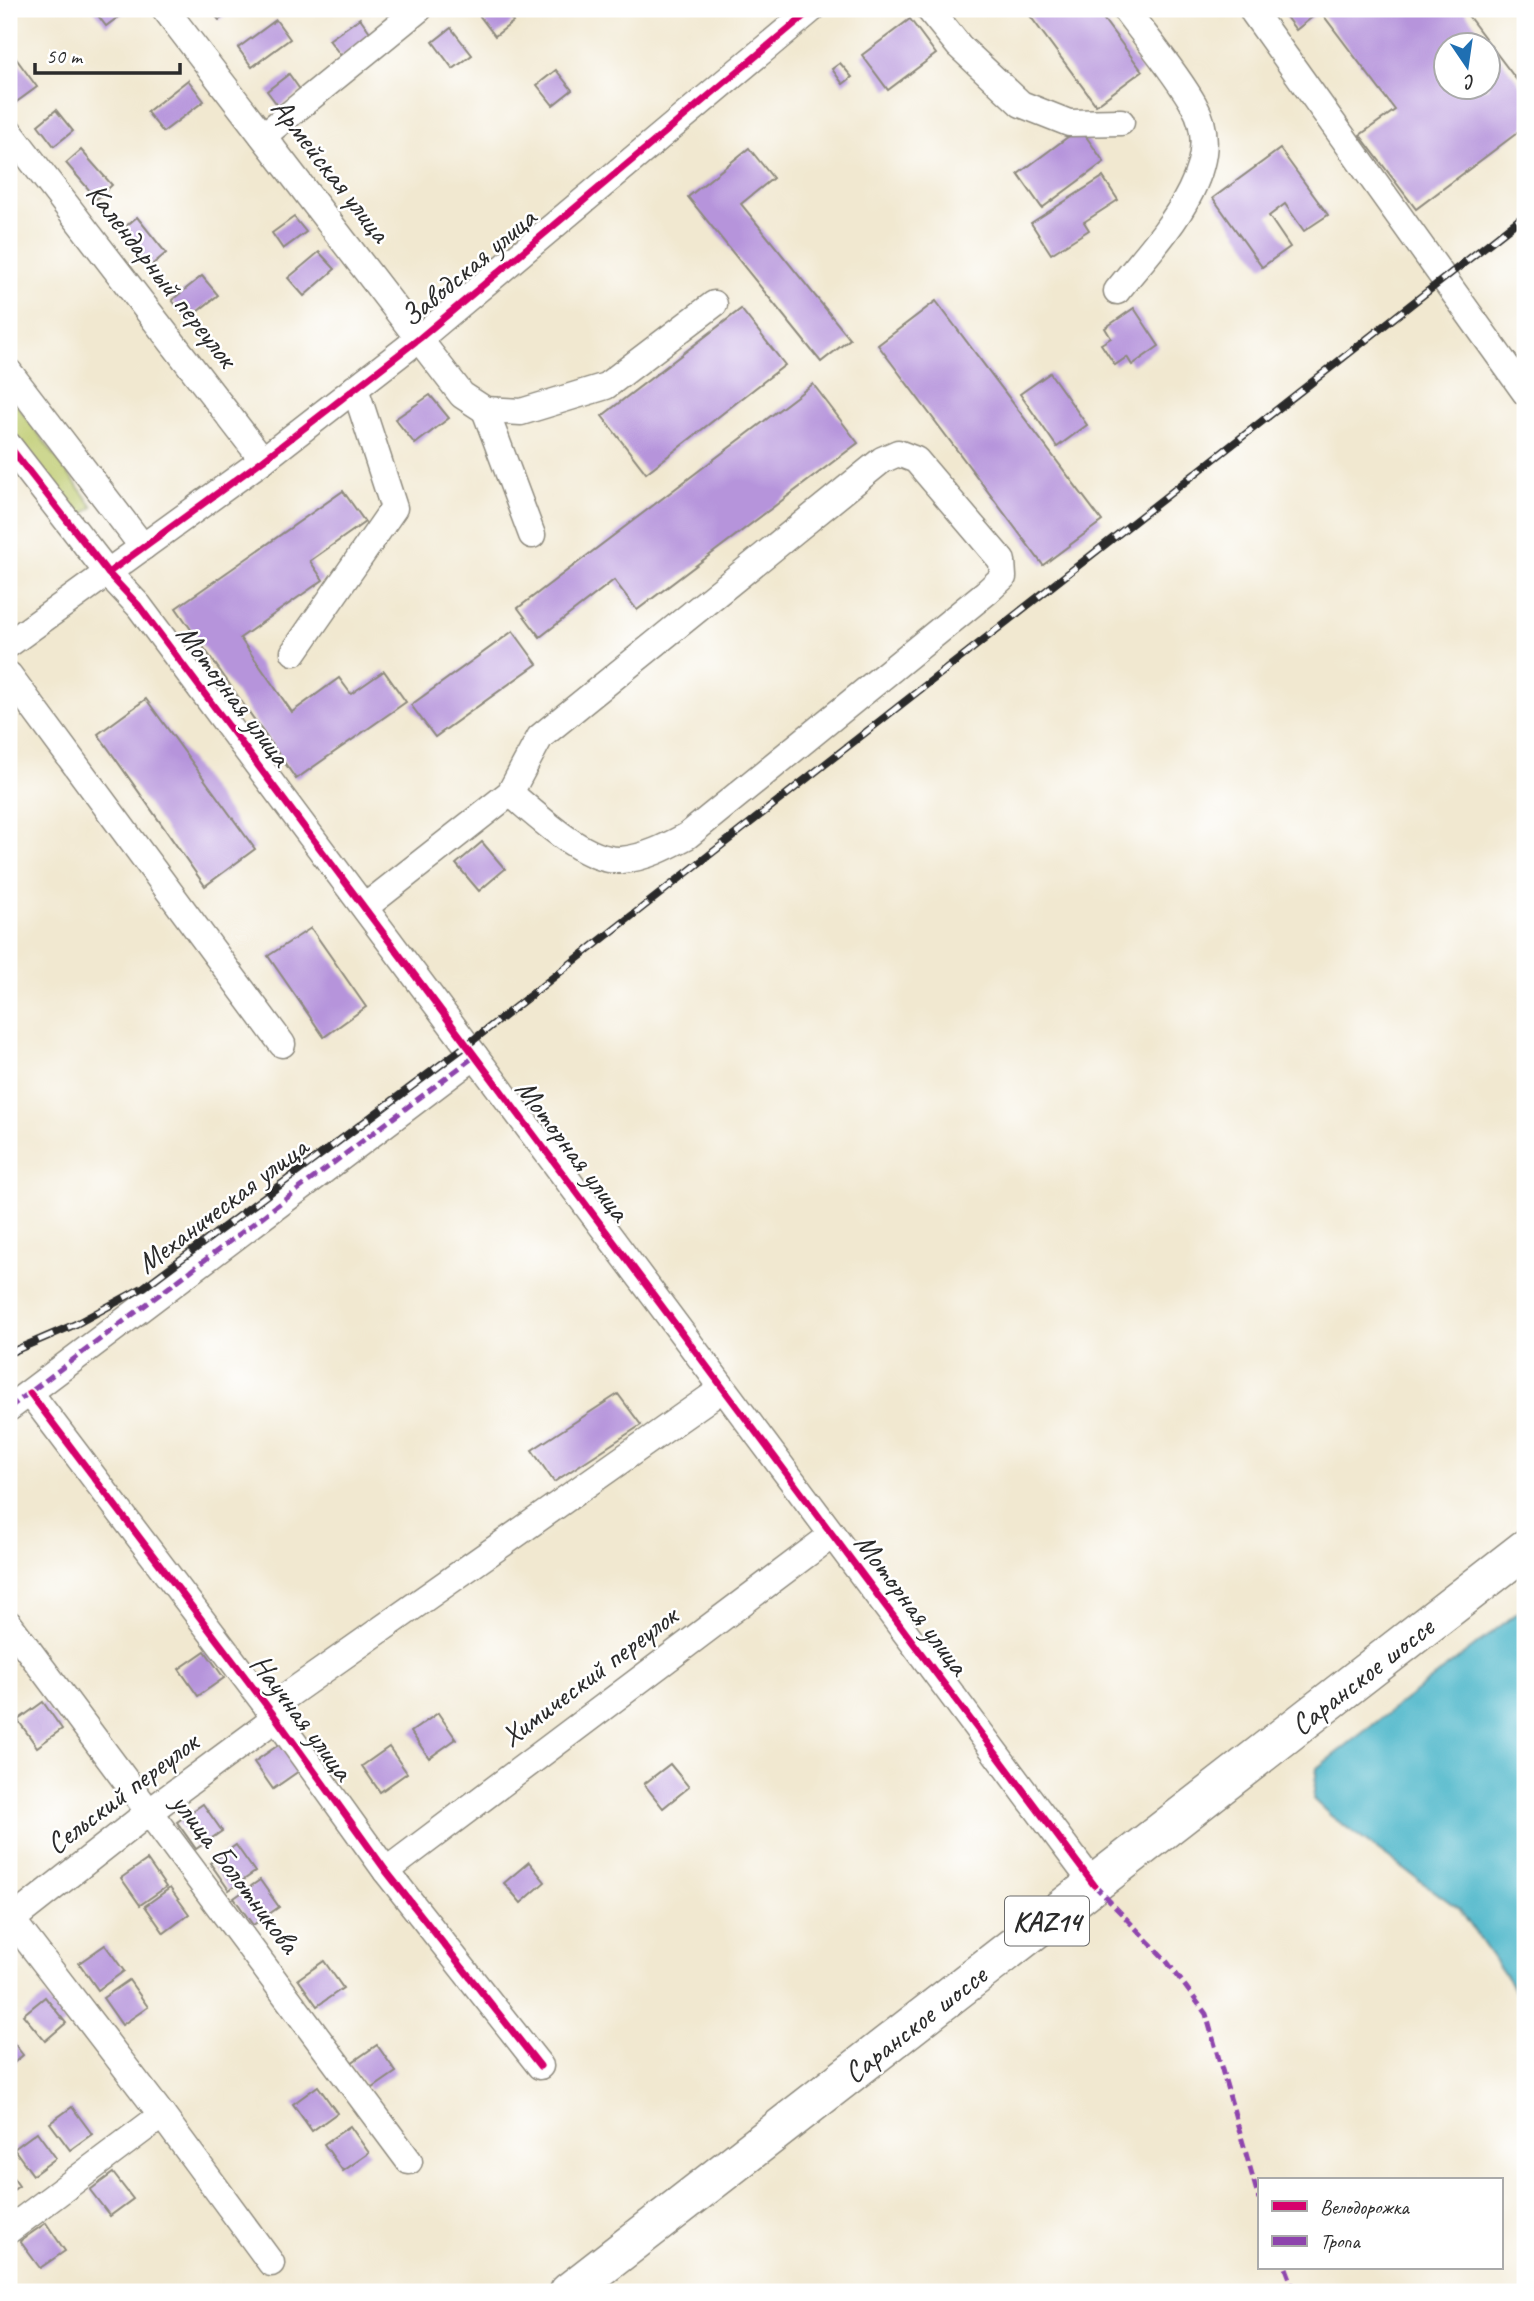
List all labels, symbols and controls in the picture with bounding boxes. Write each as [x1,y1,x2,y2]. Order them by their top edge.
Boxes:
scale bar [35,32,180,76]
north arrow [1432,32,1502,102]
text: 50 m [46,43,84,69]
text: С [1461,69,1478,95]
street label: Армейская улица [263,90,400,251]
street label: Календарный переулок [78,175,248,377]
street label: Заводская улица [392,198,545,335]
street label: Моторная улица [168,616,301,775]
street label: Моторная улица [507,1071,640,1230]
street label: Механическая улица [129,1127,317,1282]
street label: Моторная улица [846,1525,979,1684]
street label: Химический переулок [493,1595,687,1755]
street label: Саранское шоссе [1283,1607,1443,1744]
street label: Научная улица [242,1646,363,1789]
street label: Сельский переулок [38,1722,208,1863]
street label: улица Болотникова [162,1784,310,1962]
road number: KAZ14 [1005,1896,1089,1946]
street label: Саранское шоссе [836,1955,996,2092]
legend [1258,2178,1502,2270]
text: Велодорожка [1320,2194,1410,2220]
text: Тропа [1320,2228,1361,2254]

